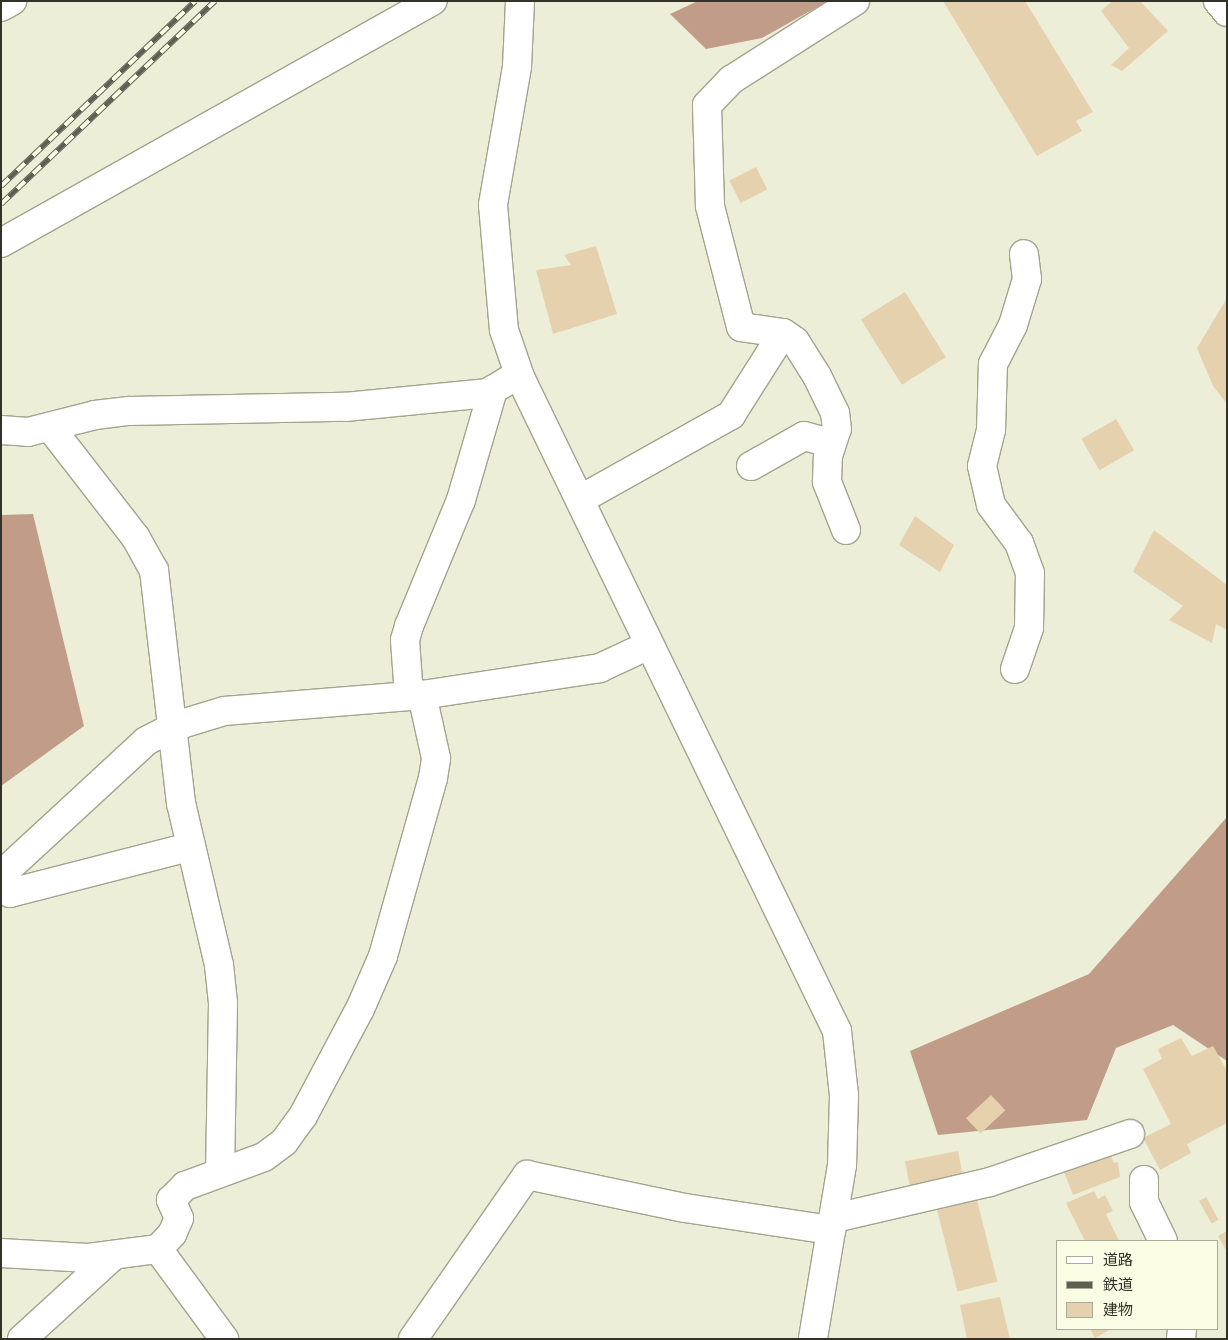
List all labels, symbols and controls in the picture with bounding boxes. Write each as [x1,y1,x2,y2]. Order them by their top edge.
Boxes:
legend [1056,1240,1218,1330]
text: 道路 [1103,1252,1133,1271]
text: 鉄道 [1103,1277,1133,1296]
text: 建物 [1103,1302,1133,1321]

